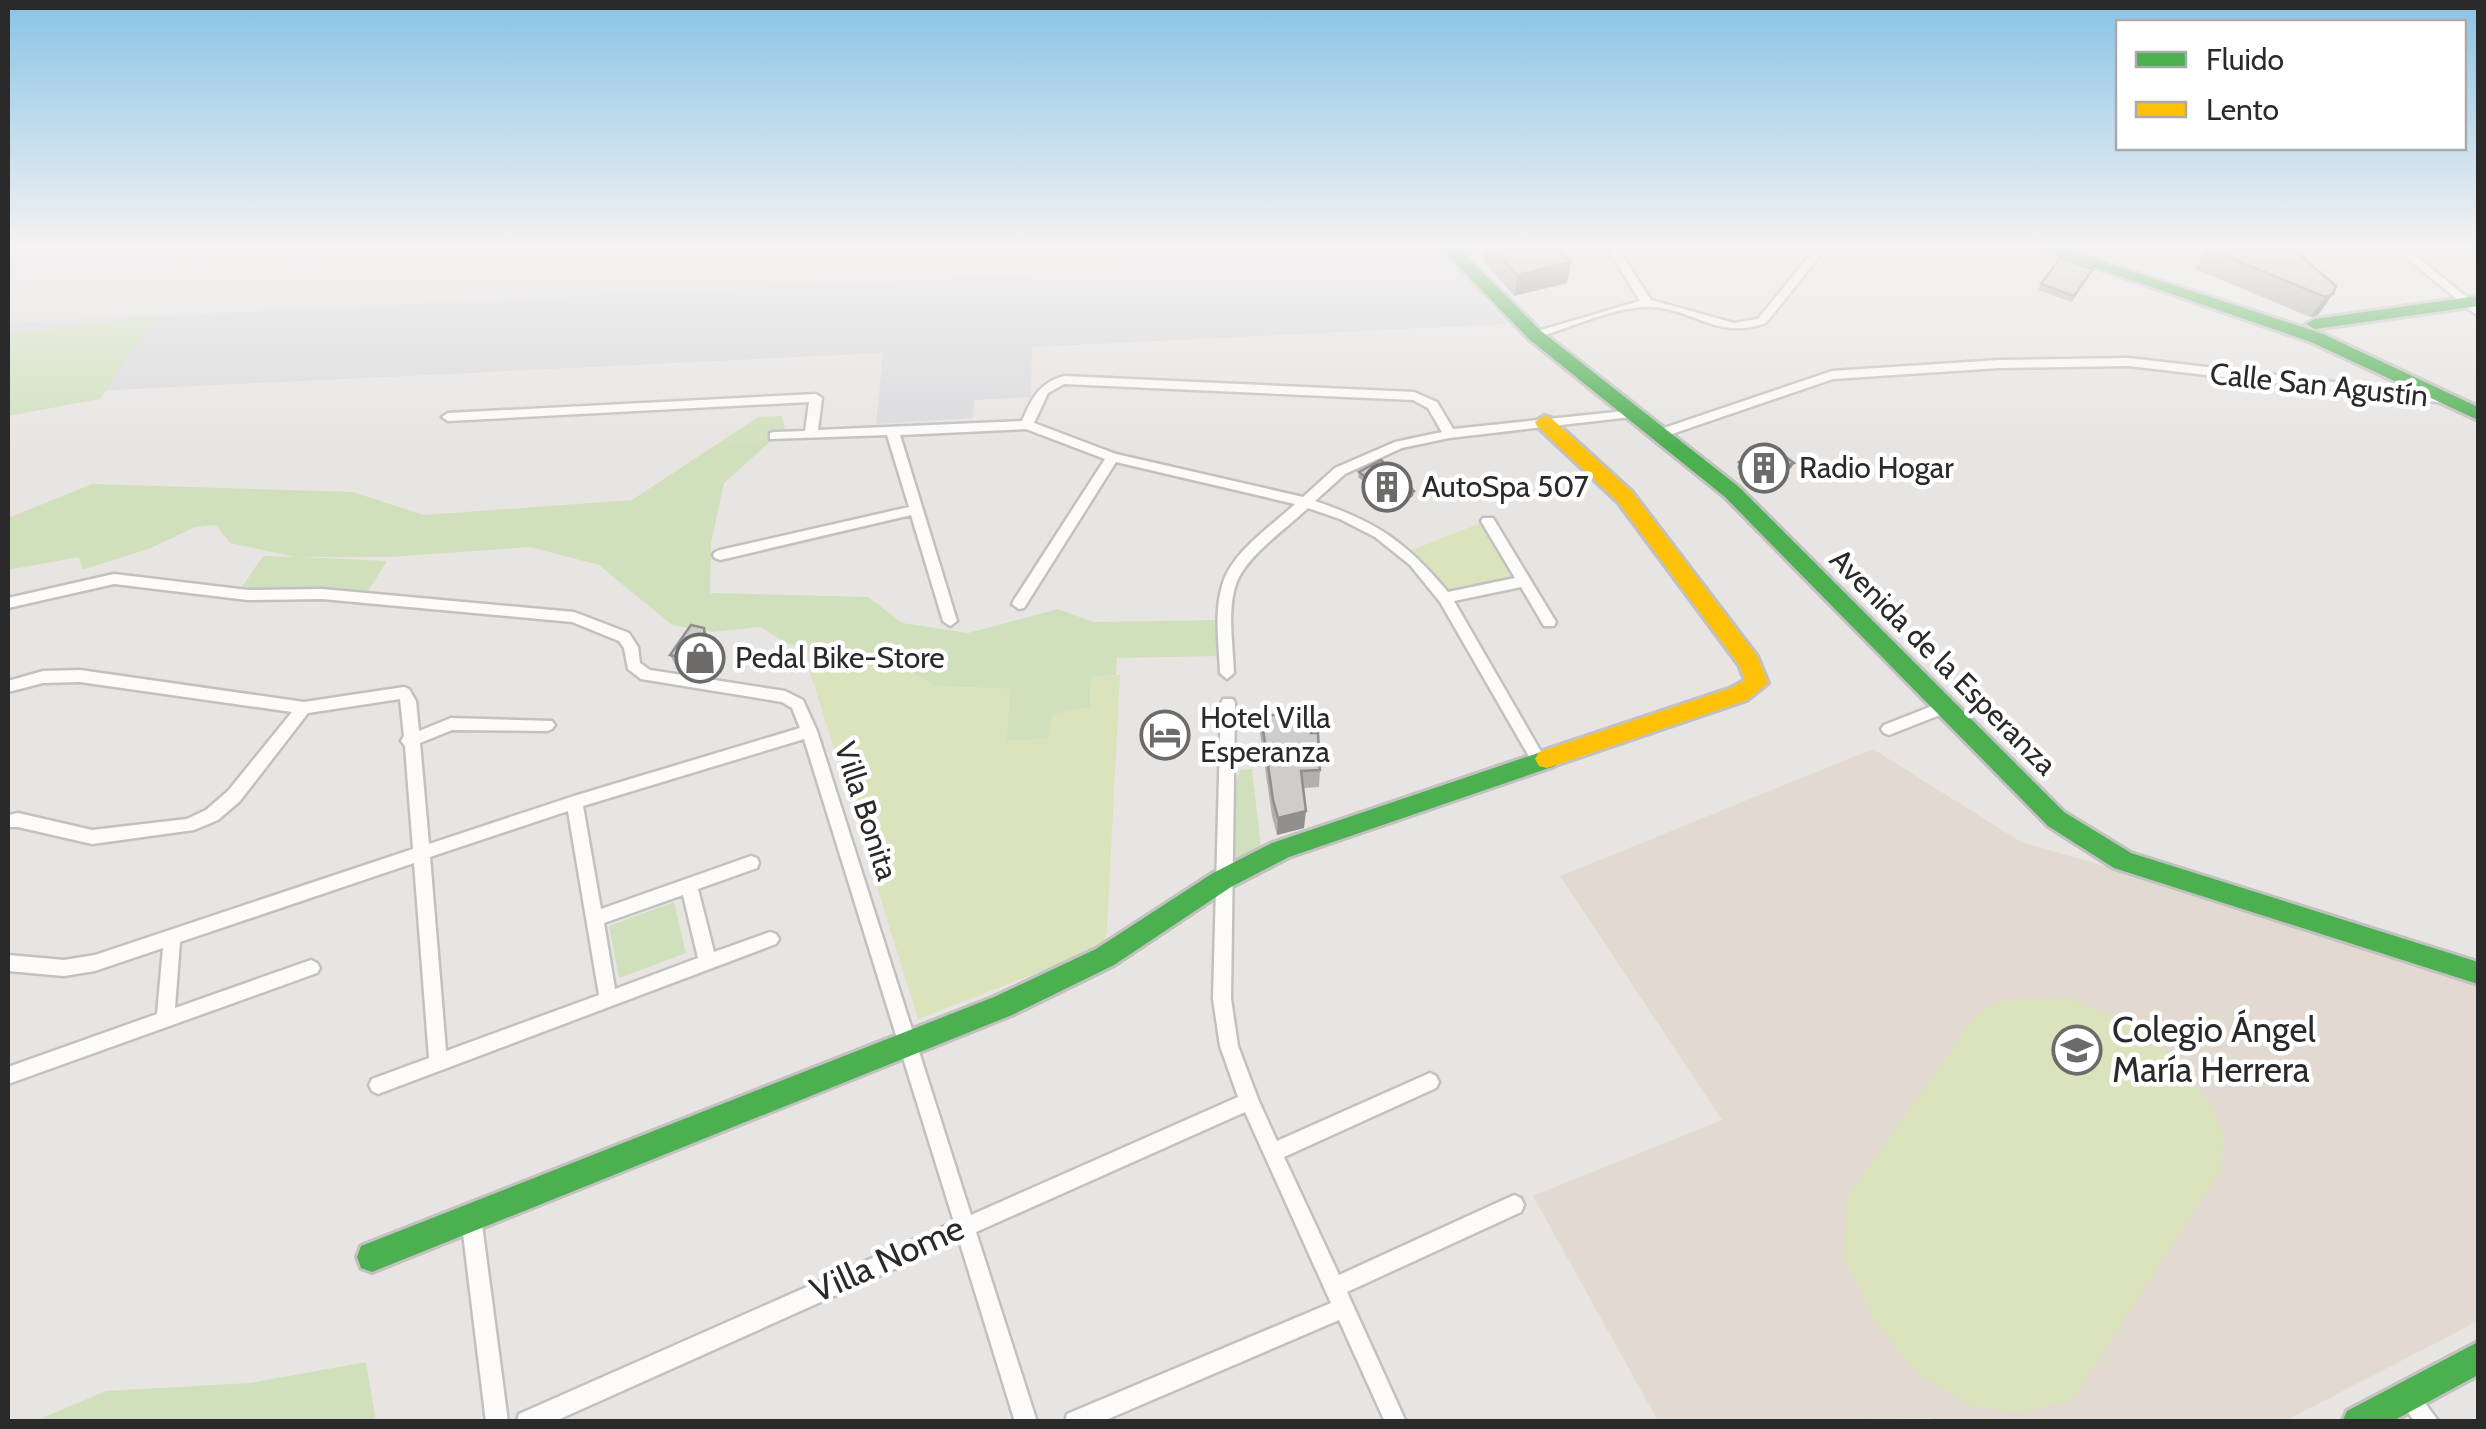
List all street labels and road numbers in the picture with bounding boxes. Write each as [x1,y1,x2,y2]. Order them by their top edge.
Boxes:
street label: Calle San Agustín [2208,355,2430,414]
street label: Avenida de la Esperanza [1822,541,2065,783]
street label: Villa Bonita [827,737,906,885]
street label: Villa Nome [803,1206,970,1311]

